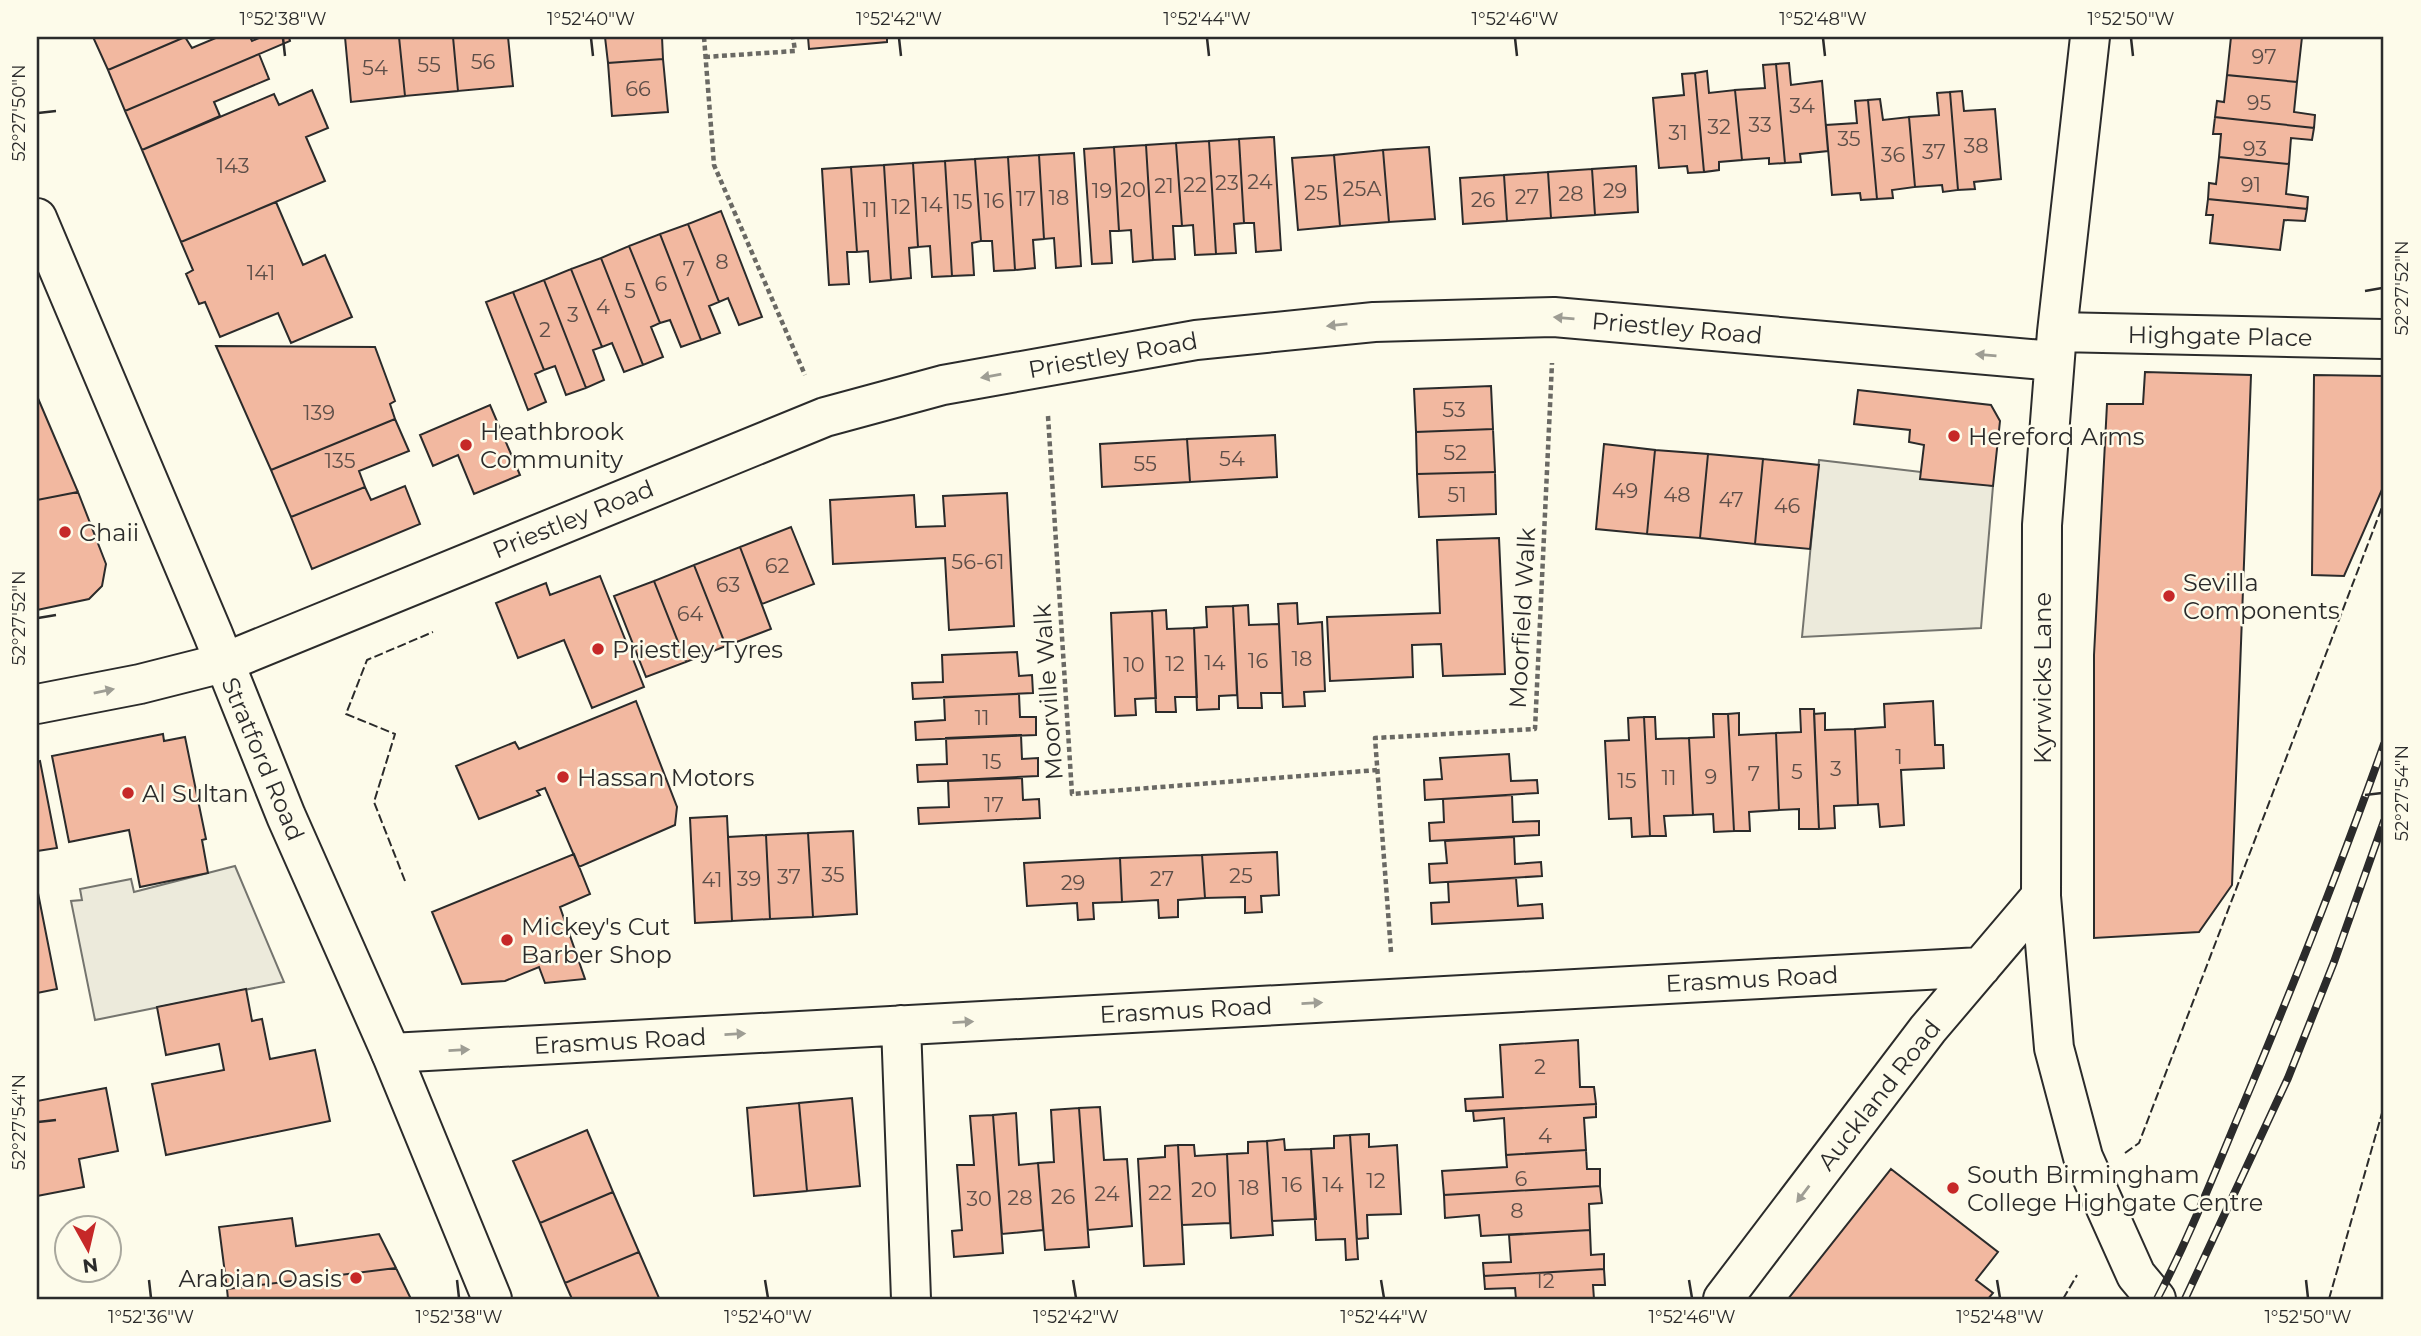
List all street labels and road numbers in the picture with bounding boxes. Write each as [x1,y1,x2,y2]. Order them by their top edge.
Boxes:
street label: Priestley Road [1590,306,1764,350]
street label: Highgate Place [2127,320,2313,352]
street label: Priestley Road [1026,326,1200,384]
street label: Priestley Road [488,473,658,565]
street label: Moorfield Walk [1503,526,1541,709]
street label: Kyrwicks Lane [2028,592,2057,764]
street label: Moorville Walk [1027,602,1069,781]
street label: Stratford Road [216,673,310,845]
street label: Erasmus Road [1665,960,1839,998]
street label: Erasmus Road [1099,991,1273,1029]
street label: Auckland Road [1811,1014,1947,1176]
street label: Erasmus Road [533,1022,707,1060]

